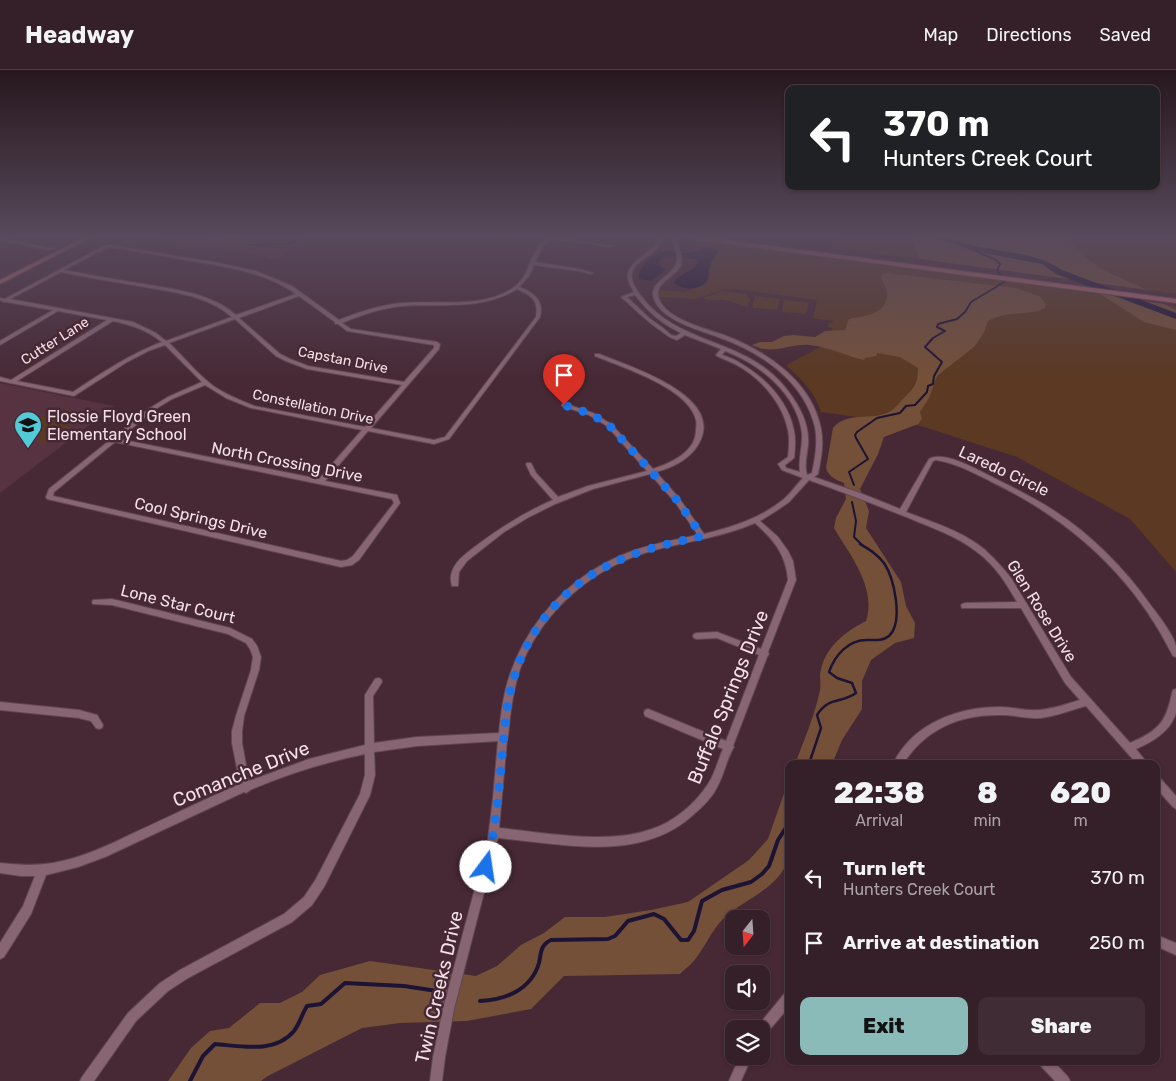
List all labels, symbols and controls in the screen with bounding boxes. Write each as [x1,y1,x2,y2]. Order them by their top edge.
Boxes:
text: Headway [25,21,134,49]
text: Map [923,24,958,46]
text: Directions [986,24,1072,46]
text: Saved [1100,24,1151,46]
text: 370 m [883,103,989,145]
icon: left [800,105,865,170]
text: Hunters Creek Court [883,145,1092,172]
street label: Cutter Lane [18,313,92,369]
street label: Capstan Drive [297,343,390,377]
pin [543,354,585,405]
icon: arrive [550,361,578,389]
street label: Constellation Drive [251,386,375,428]
place label: Flossie Floyd Green Elementary School [47,407,191,444]
school or university icon: Flossie Floyd Green Elementary School [13,410,43,449]
street label: North Crossing Drive [210,438,364,486]
street label: Laredo Circle [956,442,1052,500]
street label: Cool Springs Drive [133,493,269,543]
street label: Glen Rose Drive [1003,557,1081,665]
street label: Lone Star Court [119,581,237,627]
street label: Buffalo Springs Drive [683,607,773,787]
street label: Comanche Drive [169,736,313,812]
text: 22:38 [834,775,925,811]
text: 8 [977,775,998,811]
text: 620 [1050,775,1111,811]
text: Arrival [855,811,903,830]
text: min [973,811,1001,830]
text: m [1073,811,1088,830]
position arrow [459,840,511,892]
text: Turn left [843,857,925,880]
icon: left [800,864,828,892]
text: 370 m [1090,866,1145,889]
text: Hunters Creek Court [843,880,995,899]
street label: Twin Creeks Drive [410,908,468,1066]
north arrow [725,910,770,955]
map controls [725,910,770,1065]
icon: arrive [800,929,828,957]
text: Arrive at destination [843,931,1039,954]
text: 250 m [1089,931,1145,954]
button: sound [725,965,770,1010]
button: Exit [800,997,968,1055]
button: Share [978,997,1145,1055]
button: layers [725,1020,770,1065]

